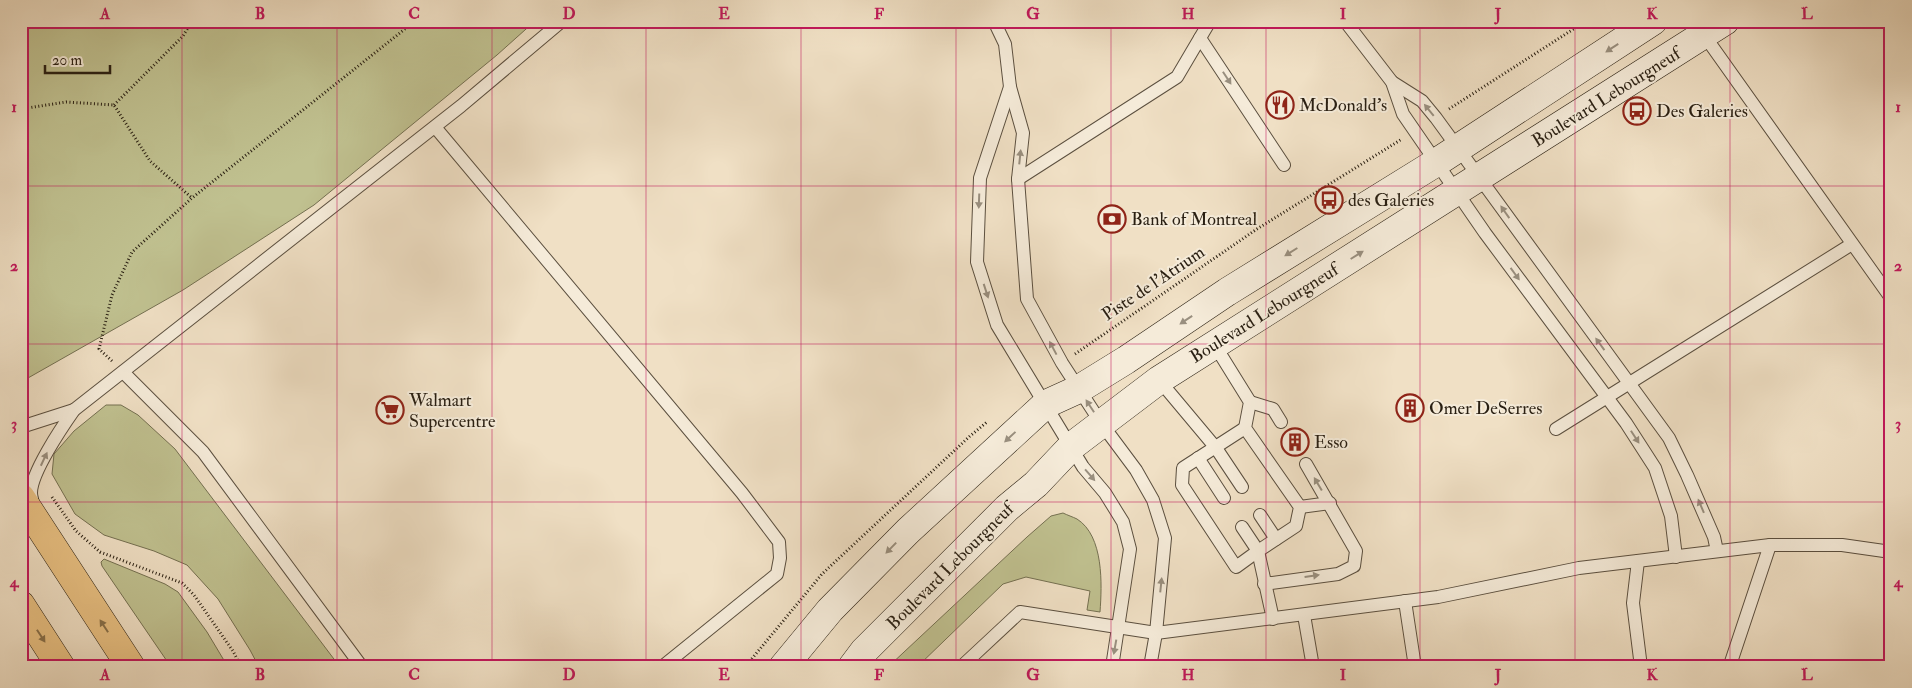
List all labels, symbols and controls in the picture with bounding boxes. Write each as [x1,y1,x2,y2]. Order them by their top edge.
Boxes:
text: A [99,4,111,24]
text: B [255,4,265,24]
text: C [408,4,420,24]
text: D [562,4,576,24]
text: E [718,4,730,24]
text: F [874,4,884,24]
text: G [1026,4,1040,24]
text: H [1181,4,1195,24]
text: I [1340,4,1347,24]
text: J [1494,4,1502,25]
text: K [1646,4,1658,24]
text: L [1801,4,1813,24]
street label: Boulevard Lebourgneuf [1528,41,1688,152]
scale bar [45,42,110,74]
one-way arrow [1605,43,1619,53]
text: 20 m [52,51,82,70]
one-way arrow [1222,72,1232,85]
restaurant icon: McDonald's [1265,90,1295,120]
place label: McDonald's [1299,94,1387,117]
bus stop icon: Des Galeries [1622,96,1652,126]
text: 1 [11,97,17,117]
text: 1 [1895,97,1901,117]
place label: Des Galeries [1656,100,1748,123]
one-way arrow [1424,104,1435,117]
one-way arrow [1017,149,1025,165]
bus stop icon: des Galeries [1314,185,1344,215]
place label: des Galeries [1348,189,1434,212]
one-way arrow [975,193,983,209]
bank icon: Bank of Montreal [1097,204,1127,234]
one-way arrow [1500,205,1510,219]
place label: Bank of Montreal [1131,208,1258,231]
street label: Piste de l'Atrium [1097,241,1209,326]
one-way arrow [1285,248,1298,257]
one-way arrow [1350,250,1363,260]
text: 2 [10,256,18,276]
text: 2 [1894,256,1902,276]
street label: Boulevard Lebourgneuf [1186,257,1346,368]
one-way arrow [1510,267,1520,281]
one-way arrow [983,283,990,298]
one-way arrow [1180,315,1193,324]
one-way arrow [1595,337,1605,351]
one-way arrow [1049,340,1057,355]
place label: Walmart Supercentre [408,389,496,433]
building icon: Omer DeSerres [1395,393,1425,423]
supermarket icon: Walmart Supercentre [375,395,405,425]
place label: Omer DeSerres [1429,397,1542,420]
one-way arrow [1085,399,1095,413]
text: 3 [11,414,17,434]
text: 3 [1895,414,1901,434]
building icon: Esso [1280,427,1310,457]
one-way arrow [1630,430,1640,443]
place label: Esso [1314,431,1348,454]
one-way arrow [1004,432,1016,443]
one-way arrow [41,452,49,466]
one-way arrow [1084,469,1096,481]
one-way arrow [1313,477,1322,490]
street label: Boulevard Lebourgneuf [882,496,1021,635]
one-way arrow [1696,499,1704,513]
one-way arrow [885,542,897,554]
text: 4 [9,572,20,592]
one-way arrow [1305,572,1321,580]
text: 4 [1893,572,1904,592]
one-way arrow [1157,577,1165,593]
one-way arrow [99,619,109,633]
one-way arrow [36,629,46,642]
one-way arrow [1111,640,1119,656]
text: A [99,665,111,685]
text: B [255,665,265,685]
text: C [408,665,420,685]
text: D [562,665,576,685]
text: E [718,665,730,685]
text: F [874,665,884,685]
text: G [1026,665,1040,685]
text: H [1181,665,1195,685]
text: I [1340,665,1347,685]
text: J [1494,665,1502,686]
text: K [1646,665,1658,685]
text: L [1801,665,1813,685]

